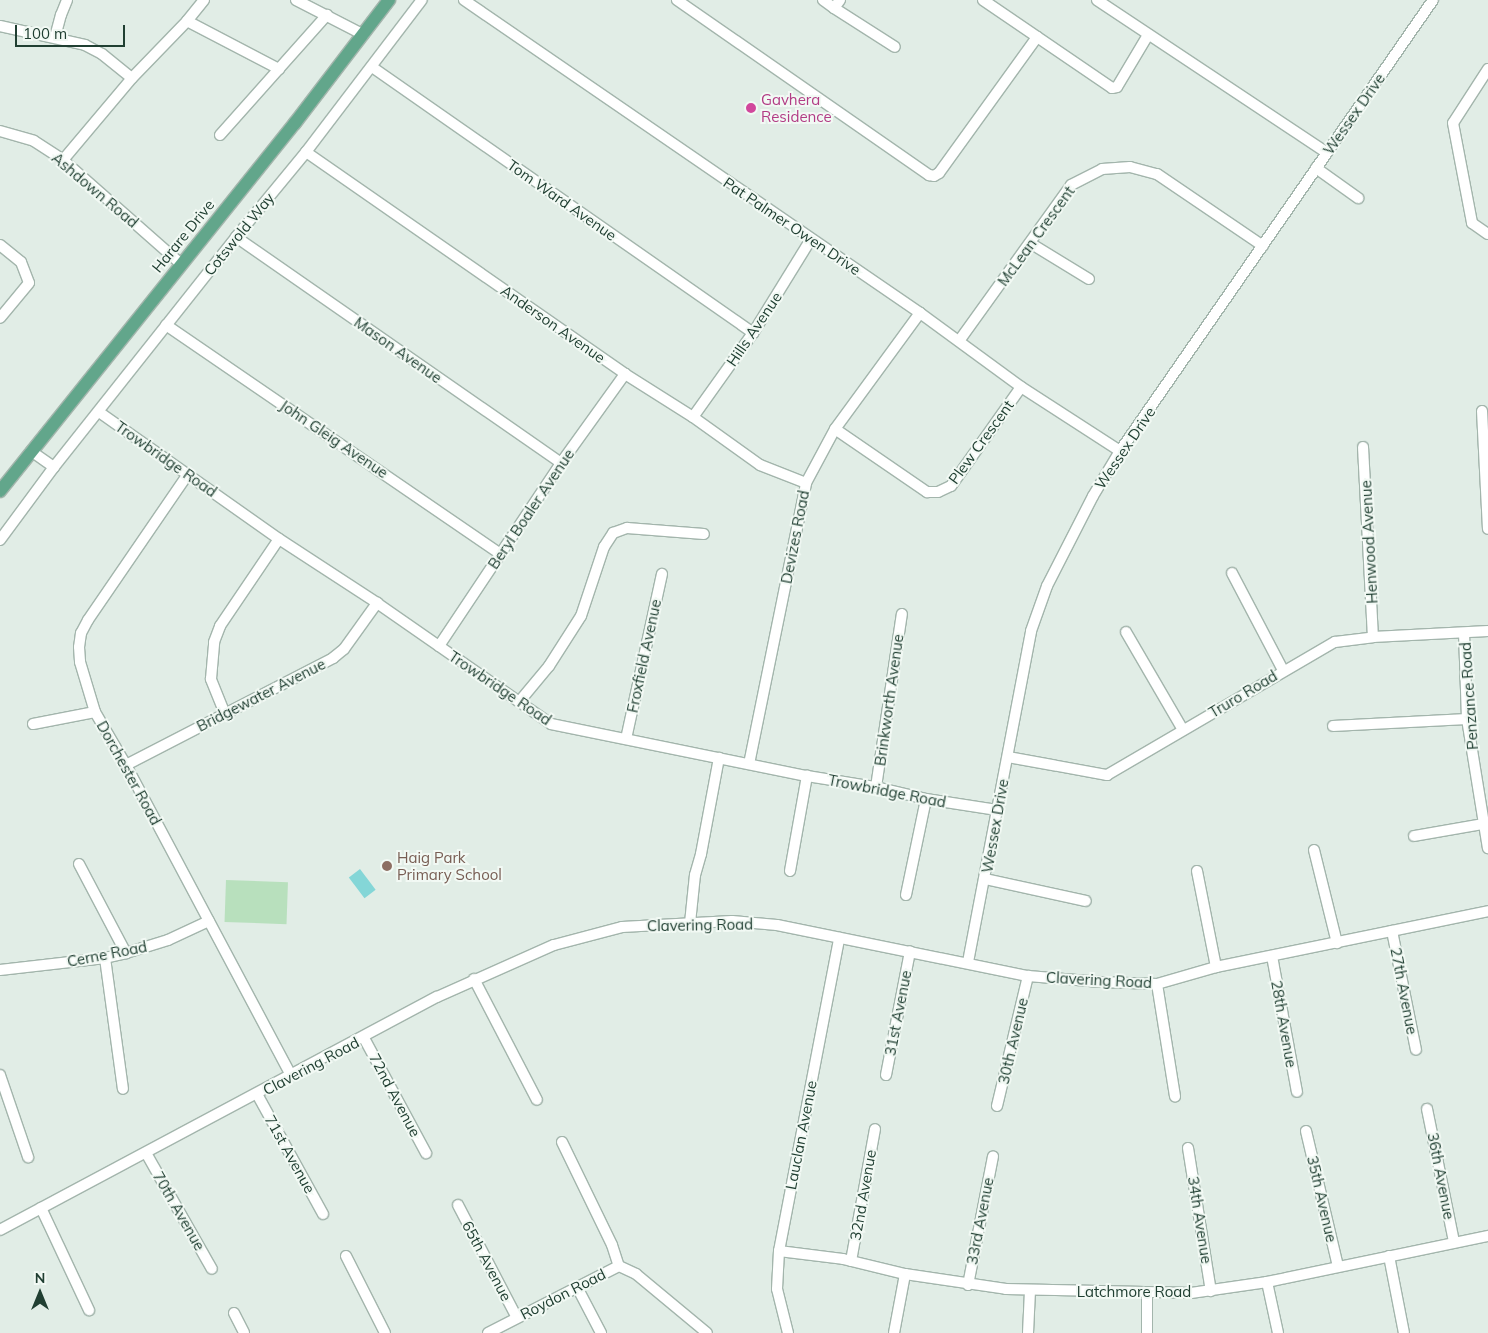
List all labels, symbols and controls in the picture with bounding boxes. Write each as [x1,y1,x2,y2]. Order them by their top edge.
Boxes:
scale bar [18,15,128,47]
text: 100 m [23,24,67,43]
street label: Wessex Drive [1319,70,1389,158]
place label: Gavhera Residence [761,90,832,125]
marker: Gavhera Residence [745,102,757,114]
street label: Ashdown Road [48,149,142,231]
street label: Tom Ward Avenue [504,156,620,244]
street label: Pat Palmer Owen Drive [720,173,864,279]
street label: McLean Crescent [994,183,1078,289]
street label: Cotswold Way [200,189,278,279]
street label: Harare Drive [148,196,218,276]
street label: Anderson Avenue [497,281,609,367]
street label: Hills Avenue [723,288,785,370]
street label: Mason Avenue [351,313,445,387]
street label: John Gleig Avenue [277,396,391,482]
street label: Plew Crescent [945,397,1017,487]
street label: Wessex Drive [1091,404,1159,492]
street label: Trowbridge Road [112,417,220,501]
street label: Beryl Boaler Avenue [484,446,578,572]
street label: Henwood Avenue [1357,480,1381,604]
street label: Devizes Road [777,489,813,585]
street label: Froxfield Avenue [623,598,665,714]
street label: Brinkworth Avenue [871,633,907,767]
street label: Penzance Road [1456,642,1482,750]
street label: Trowbridge Road [445,647,555,729]
street label: Bridgewater Avenue [194,655,328,735]
street label: Truro Road [1206,667,1280,721]
street label: Dorchester Road [93,718,165,828]
street label: Trowbridge Road [827,771,947,811]
street label: Wessex Drive [978,778,1012,874]
place label: Haig Park Primary School [397,848,502,883]
marker: Haig Park Primary School [381,860,393,872]
street label: Clavering Road [647,915,753,935]
street label: Cerne Road [66,937,148,971]
street label: 27th Avenue [1387,946,1421,1036]
street label: Clavering Road [1045,968,1153,992]
street label: 31st Avenue [881,969,915,1057]
street label: 28th Avenue [1267,979,1301,1069]
street label: 30th Avenue [994,996,1032,1086]
street label: Clavering Road [260,1033,362,1099]
street label: 72nd Avenue [365,1050,425,1140]
street label: Lauclan Avenue [782,1079,820,1191]
street label: 71st Avenue [261,1112,319,1196]
street label: 36th Avenue [1424,1131,1458,1221]
street label: 32nd Avenue [846,1148,880,1242]
street label: 35th Avenue [1303,1154,1341,1244]
street label: 70th Avenue [149,1168,209,1254]
street label: 34th Avenue [1184,1175,1216,1265]
street label: 33rd Avenue [963,1176,997,1266]
street label: 65th Avenue [458,1218,516,1304]
street label: Roydon Road [517,1265,609,1323]
north arrow [15,1268,65,1318]
text: N [35,1269,45,1287]
street label: Latchmore Road [1077,1283,1191,1301]

